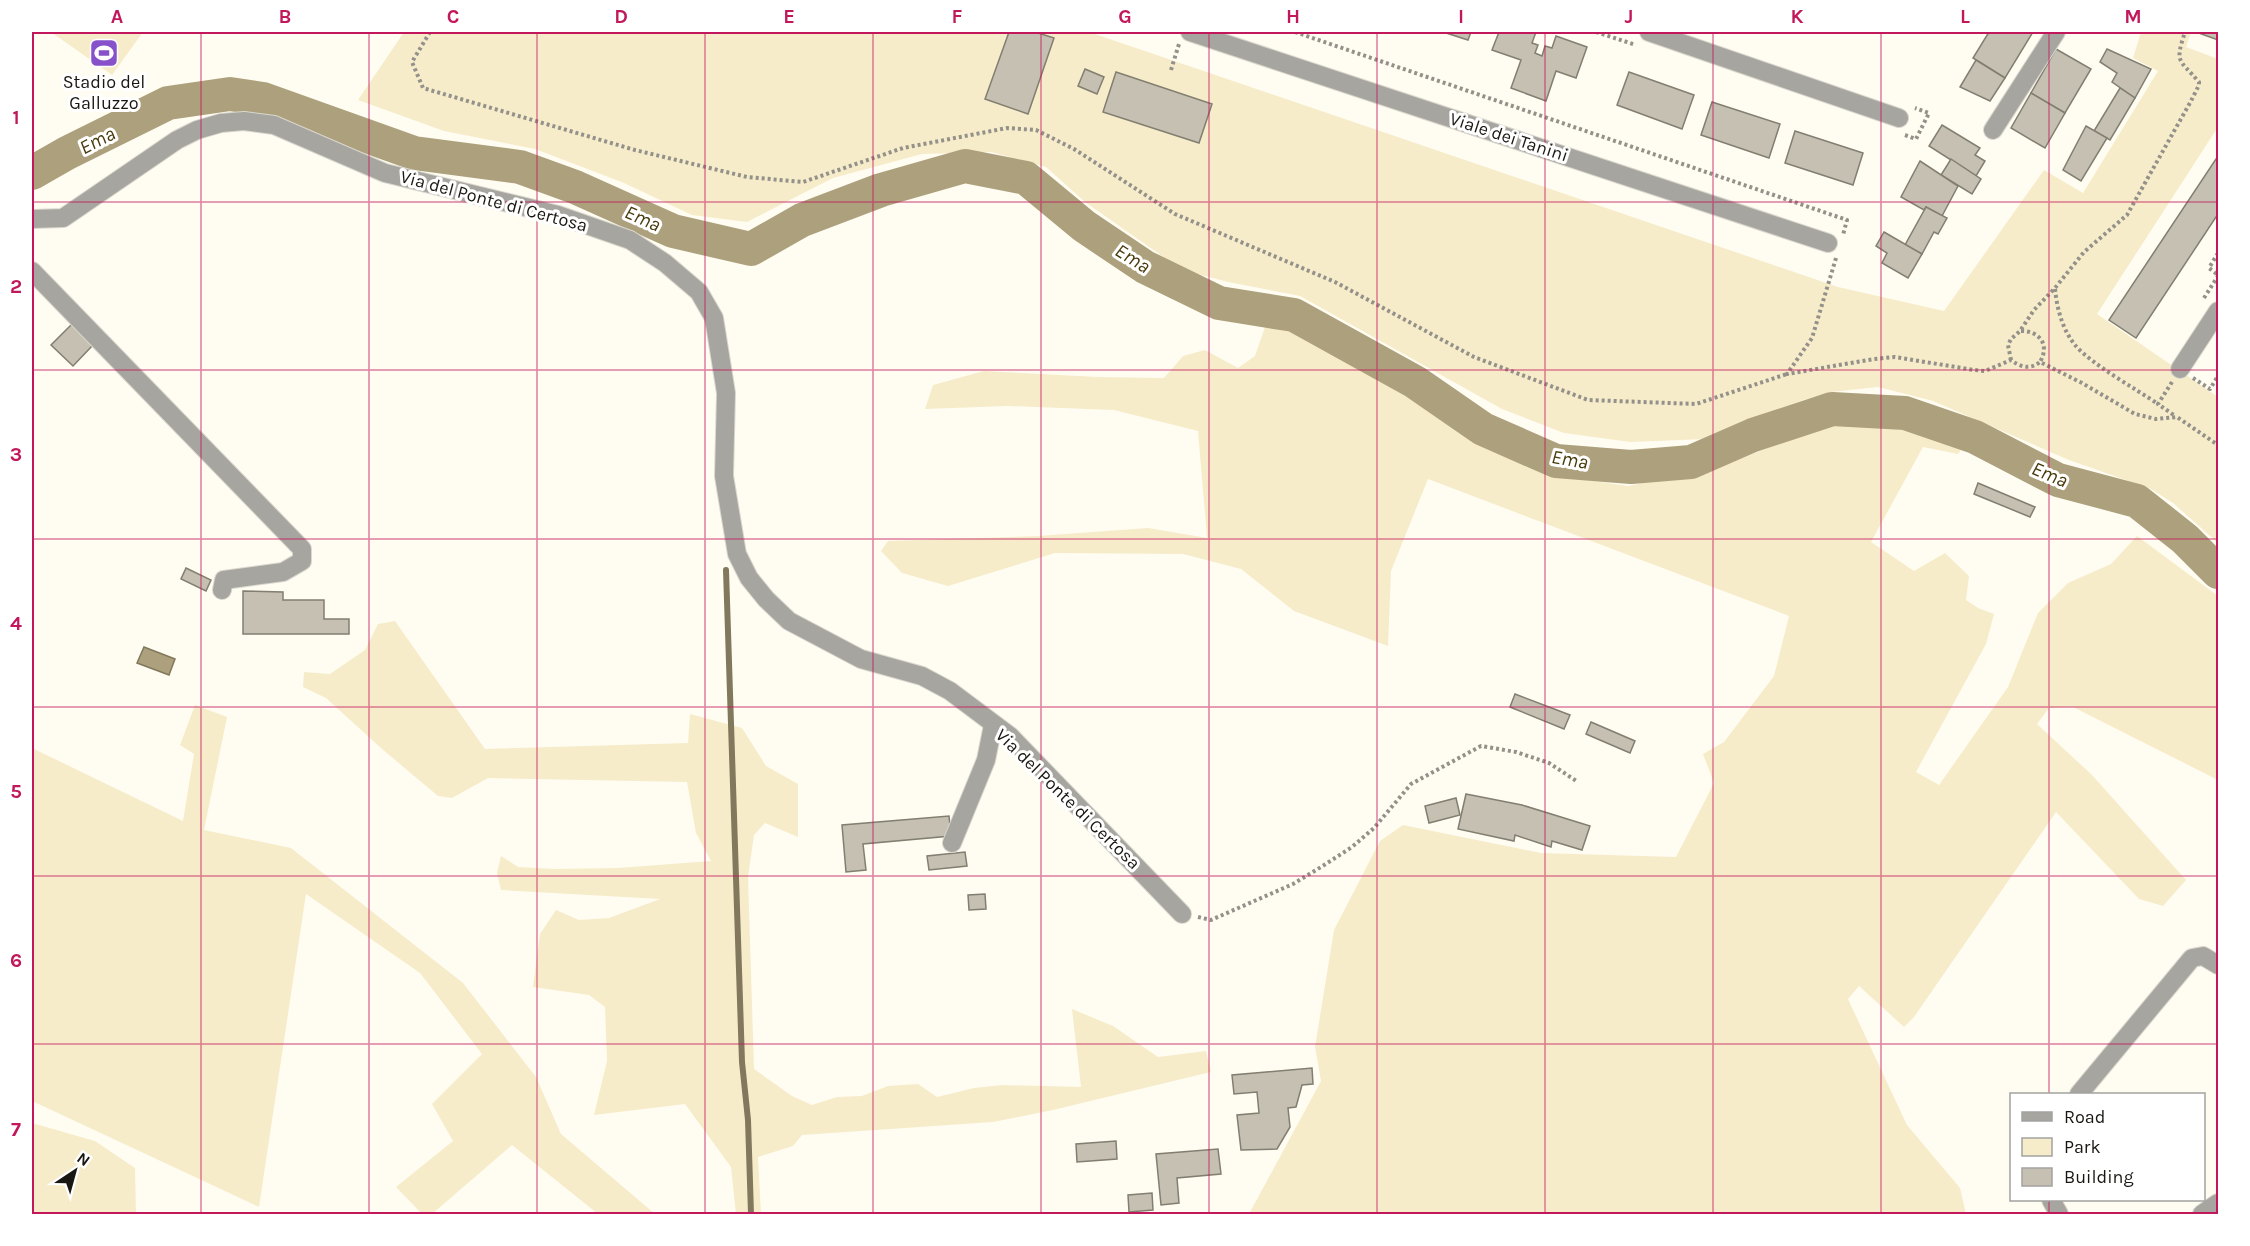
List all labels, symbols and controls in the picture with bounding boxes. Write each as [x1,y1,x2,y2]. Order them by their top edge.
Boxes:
text: A [111,5,124,28]
text: B [279,5,291,28]
text: C [447,5,459,28]
text: D [614,5,628,28]
text: E [783,5,795,28]
text: F [952,5,963,28]
text: G [1118,5,1132,28]
text: H [1286,5,1300,28]
text: I [1458,5,1464,28]
text: J [1625,5,1633,28]
text: K [1790,5,1804,28]
text: L [1960,5,1970,28]
text: M [2124,5,2142,28]
sports icon: Stadio del Galluzzo [88,37,120,69]
place label: Stadio del Galluzzo [63,71,145,114]
text: 1 [12,106,20,129]
street label: Viale dei Tanini [1447,107,1571,167]
water label: Ema [76,122,119,159]
street label: Via del Ponte di Certosa [398,165,590,237]
water label: Ema [621,200,664,236]
water label: Ema [1111,239,1155,278]
text: 2 [10,275,22,298]
text: 3 [10,443,22,466]
water label: Ema [1550,445,1590,474]
water label: Ema [2028,457,2071,492]
text: 4 [10,612,22,635]
street label: Via del Ponte di Certosa [991,724,1145,874]
text: 5 [10,780,22,803]
text: 6 [10,949,22,972]
legend [2010,1093,2205,1201]
text: Road [2064,1106,2105,1128]
text: 7 [11,1118,21,1141]
text: Park [2064,1136,2101,1158]
north arrow [45,1141,105,1201]
text: N [73,1148,94,1170]
text: Building [2064,1166,2134,1188]

